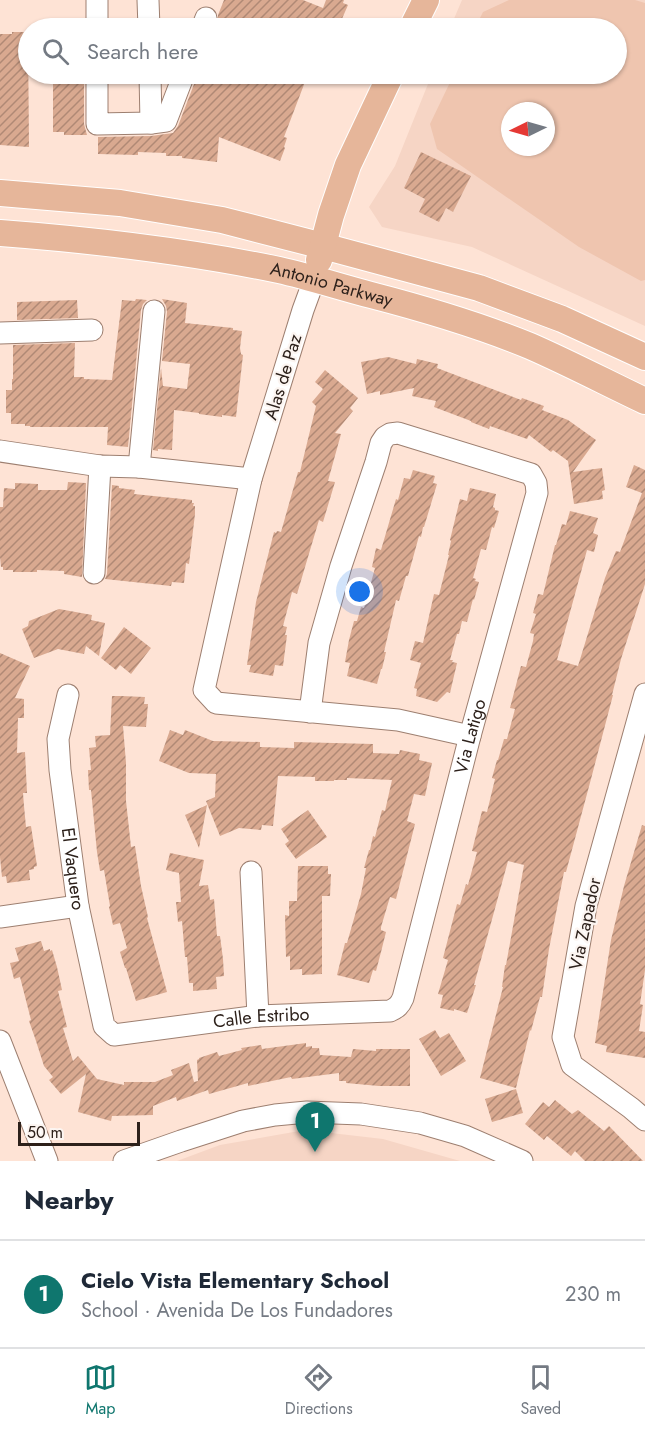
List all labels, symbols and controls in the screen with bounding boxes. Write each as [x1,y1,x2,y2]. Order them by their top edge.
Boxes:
search box [18,18,627,84]
icon: search [39,35,72,68]
text: Search here [87,35,198,67]
north arrow [501,102,555,156]
street label: Antonio Parkway [268,256,396,313]
street label: Alas de Paz [258,330,309,423]
your location [345,577,374,606]
street label: Via Latigo [448,696,493,777]
street label: El Vaquero [55,826,91,912]
street label: Via Zapador [562,874,608,973]
street label: Calle Estribo [212,1001,310,1035]
pin: 1 [296,1102,334,1152]
scale bar [18,1119,140,1146]
text: 50 m [27,1121,63,1144]
text: Nearby [24,1181,113,1219]
text: Cielo Vista Elementary School [81,1264,389,1296]
text: 1 [38,1280,49,1309]
text: 230 m [565,1280,621,1309]
text: School · Avenida De Los Fundadores [81,1296,393,1325]
tab: Map [84,1361,117,1420]
tab: Directions [285,1361,353,1420]
tab: Saved [520,1361,561,1420]

